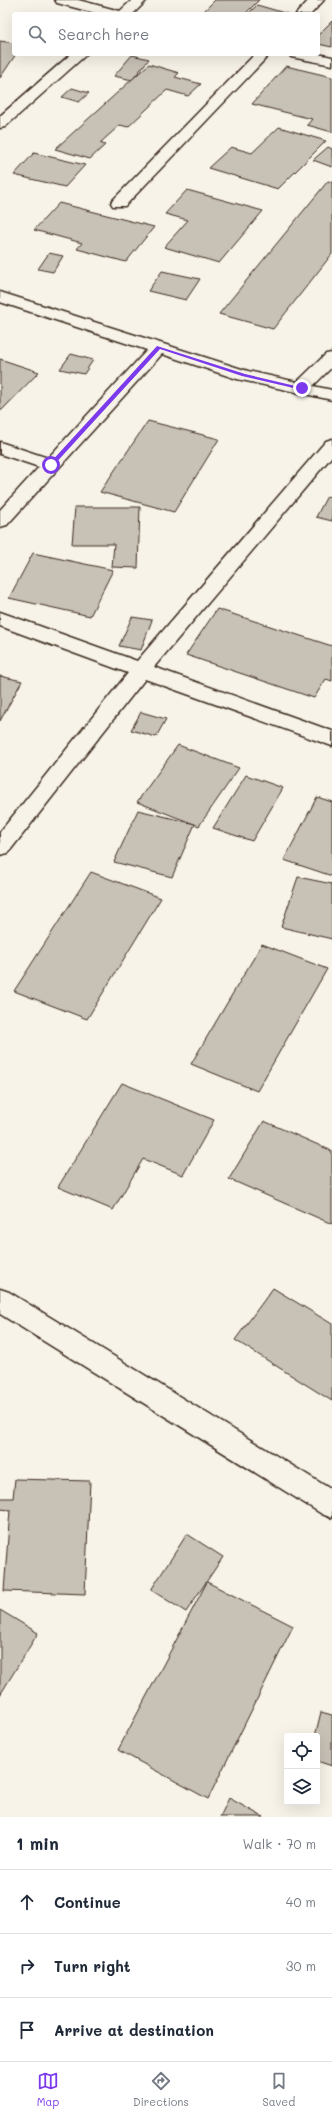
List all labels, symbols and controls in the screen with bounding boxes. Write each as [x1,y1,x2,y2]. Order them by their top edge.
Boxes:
search box [12,12,320,56]
icon: search [26,23,48,45]
text: Search here [58,24,149,44]
route end [293,379,311,397]
route start [42,456,60,474]
map controls [284,1733,320,1805]
button: locate [284,1733,320,1769]
button: layers [284,1769,320,1805]
text: 1 min [16,1832,59,1854]
text: Walk · 70 m [243,1835,316,1852]
icon: ahead [16,1891,38,1913]
text: Continue [54,1892,121,1912]
text: 40 m [286,1893,316,1910]
icon: right [16,1955,38,1977]
text: Turn right [54,1956,131,1976]
text: 30 m [286,1957,316,1974]
icon: arrive [16,2019,38,2041]
text: Arrive at destination [54,2020,214,2040]
tab: Map [37,2070,59,2109]
tab: Directions [133,2070,189,2109]
tab: Saved [262,2070,295,2109]

